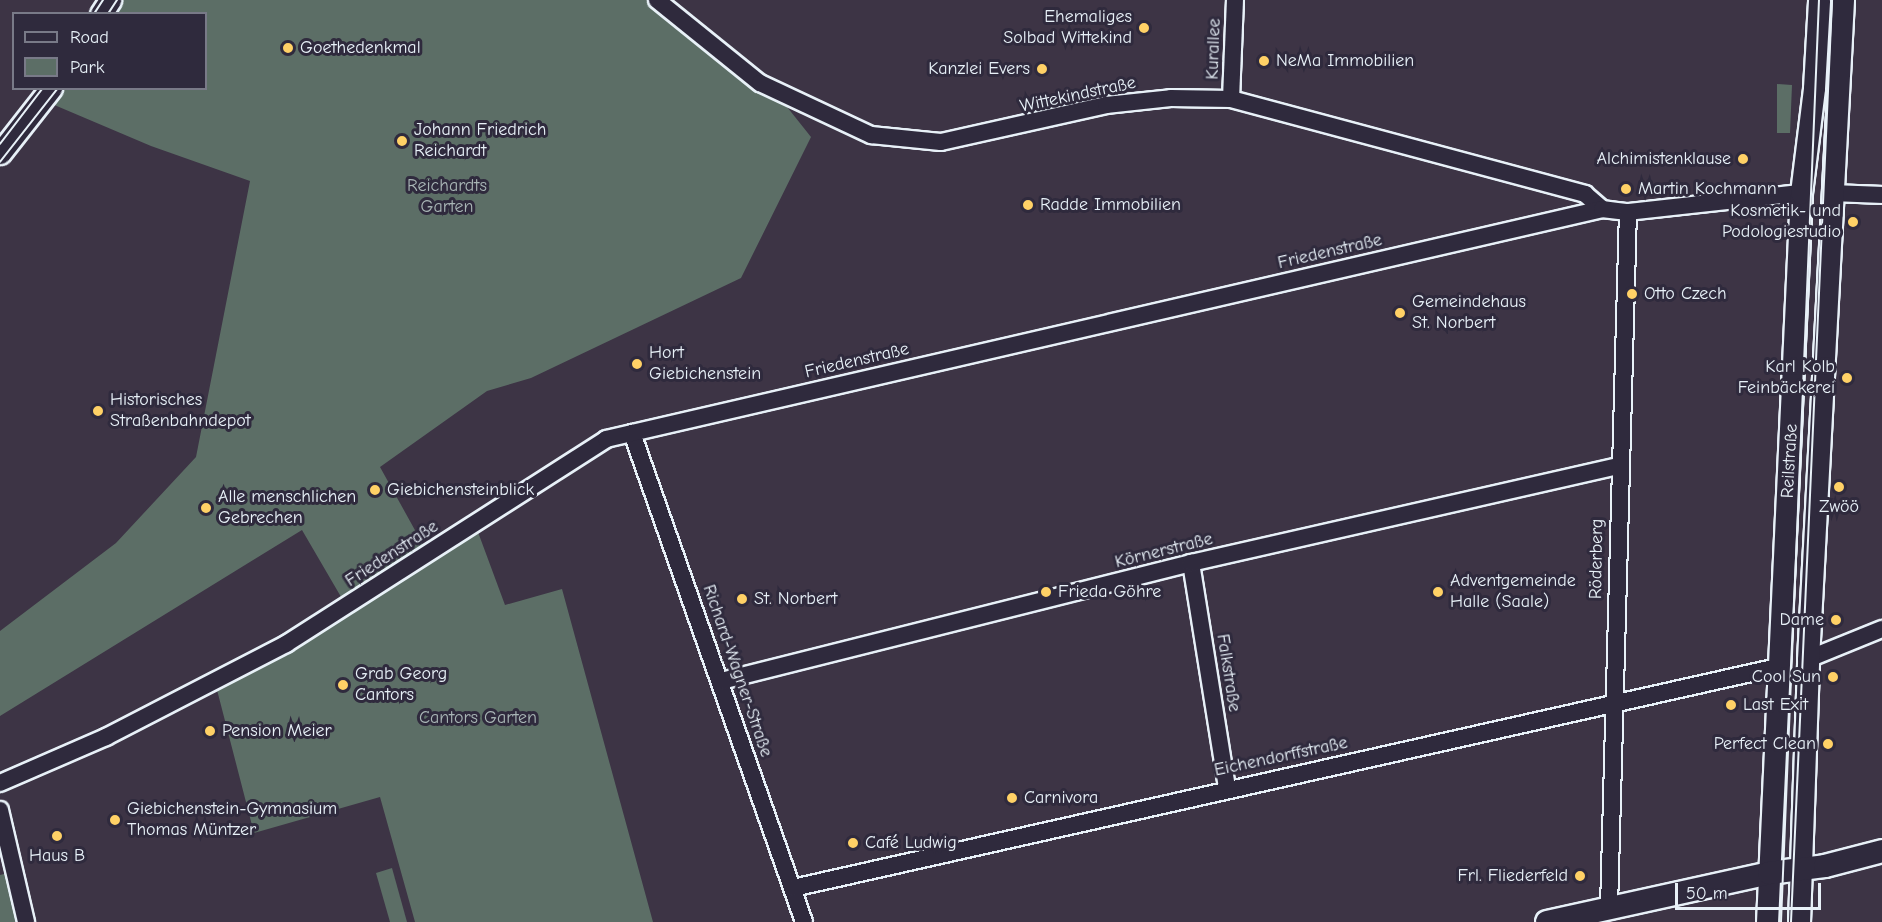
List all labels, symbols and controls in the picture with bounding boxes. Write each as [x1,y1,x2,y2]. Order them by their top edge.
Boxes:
place label: Ehemaliges Solbad Wittekind [1003,7,1132,50]
legend [12,12,207,90]
street label: Kurallee [1202,18,1226,80]
marker: Ehemaliges Solbad Wittekind [1137,21,1151,35]
text: Road [70,27,109,48]
place label: Goethedenkmal [300,37,421,59]
marker: Goethedenkmal [281,41,295,55]
place label: NeMa Immobilien [1276,50,1414,72]
marker: NeMa Immobilien [1257,54,1271,68]
text: Park [70,57,104,78]
place label: Kanzlei Evers [928,58,1030,80]
marker: Kanzlei Evers [1035,62,1049,76]
street label: Wittekindstraße [1018,72,1138,118]
place label: Johann Friedrich Reichardt [414,120,546,162]
marker: Johann Friedrich Reichardt [395,134,409,148]
place label: Alchimistenklause [1597,148,1731,170]
marker: Alchimistenklause [1736,152,1750,166]
park label: Reichardts Garten [407,176,487,219]
place label: Martin Kochmann [1638,178,1777,200]
marker: Martin Kochmann [1619,182,1633,196]
place label: Radde Immobilien [1040,194,1181,216]
marker: Radde Immobilien [1021,198,1035,212]
place label: Kosmetik- und Podologiestudio [1722,201,1841,244]
marker: Kosmetik- und Podologiestudio [1846,215,1860,229]
street label: Friedenstraße [1276,230,1384,274]
place label: Otto Czech [1644,283,1727,305]
marker: Otto Czech [1625,287,1639,301]
place label: Gemeindehaus St. Norbert [1412,292,1526,334]
marker: Gemeindehaus St. Norbert [1393,306,1407,320]
street label: Friedenstraße [803,339,911,383]
place label: Hort Giebichenstein [649,343,761,386]
marker: Hort Giebichenstein [630,357,644,371]
place label: Karl Kolb Feinbäckerei [1738,357,1835,400]
marker: Karl Kolb Feinbäckerei [1840,371,1854,385]
place label: Historisches Straßenbahndepot [110,390,251,432]
marker: Historisches Straßenbahndepot [91,404,105,418]
street label: Reilstraße [1777,423,1803,499]
place label: Giebichensteinblick [387,479,534,501]
marker: Zwöö [1832,480,1846,494]
marker: Giebichensteinblick [368,483,382,497]
place label: Alle menschlichen Gebrechen [218,487,356,530]
place label: Zwöö [1819,496,1859,518]
marker: Alle menschlichen Gebrechen [199,501,213,515]
street label: Friedenstraße [342,516,442,592]
street label: Röderberg [1585,519,1609,599]
street label: Körnerstraße [1113,528,1215,574]
place label: Adventgemeinde Halle (Saale) [1450,571,1576,614]
place label: Frieda Göhre [1058,581,1161,603]
street label: Richard-Wagner-Straße [697,582,777,760]
marker: Frieda Göhre [1039,585,1053,599]
marker: Adventgemeinde Halle (Saale) [1431,585,1445,599]
place label: St. Norbert [754,588,837,610]
marker: St. Norbert [735,592,749,606]
place label: Dame [1779,609,1824,631]
marker: Dame [1829,613,1843,627]
street label: Falkstraße [1211,633,1245,713]
place label: Grab Georg Cantors [355,664,447,706]
place label: Cool Sun [1752,666,1821,688]
marker: Cool Sun [1826,670,1840,684]
marker: Grab Georg Cantors [336,678,350,692]
place label: Last Exit [1743,694,1808,716]
marker: Last Exit [1724,698,1738,712]
park label: Cantors Garten [419,707,537,729]
place label: Pension Meier [222,720,332,742]
marker: Pension Meier [203,724,217,738]
street label: Eichendorffstraße [1212,732,1350,782]
place label: Perfect Clean [1714,733,1816,755]
marker: Perfect Clean [1821,737,1835,751]
place label: Carnivora [1024,787,1098,809]
marker: Carnivora [1005,791,1019,805]
place label: Giebichenstein-Gymnasium Thomas Müntzer [127,799,337,842]
marker: Giebichenstein-Gymnasium Thomas Müntzer [108,813,122,827]
marker: Haus B [50,829,64,843]
place label: Café Ludwig [865,832,957,854]
marker: Café Ludwig [846,836,860,850]
place label: Haus B [29,845,85,867]
place label: Frl. Fliederfeld [1457,865,1568,887]
marker: Frl. Fliederfeld [1573,869,1587,883]
scale bar [1678,871,1824,909]
text: 50 m [1686,883,1728,904]

